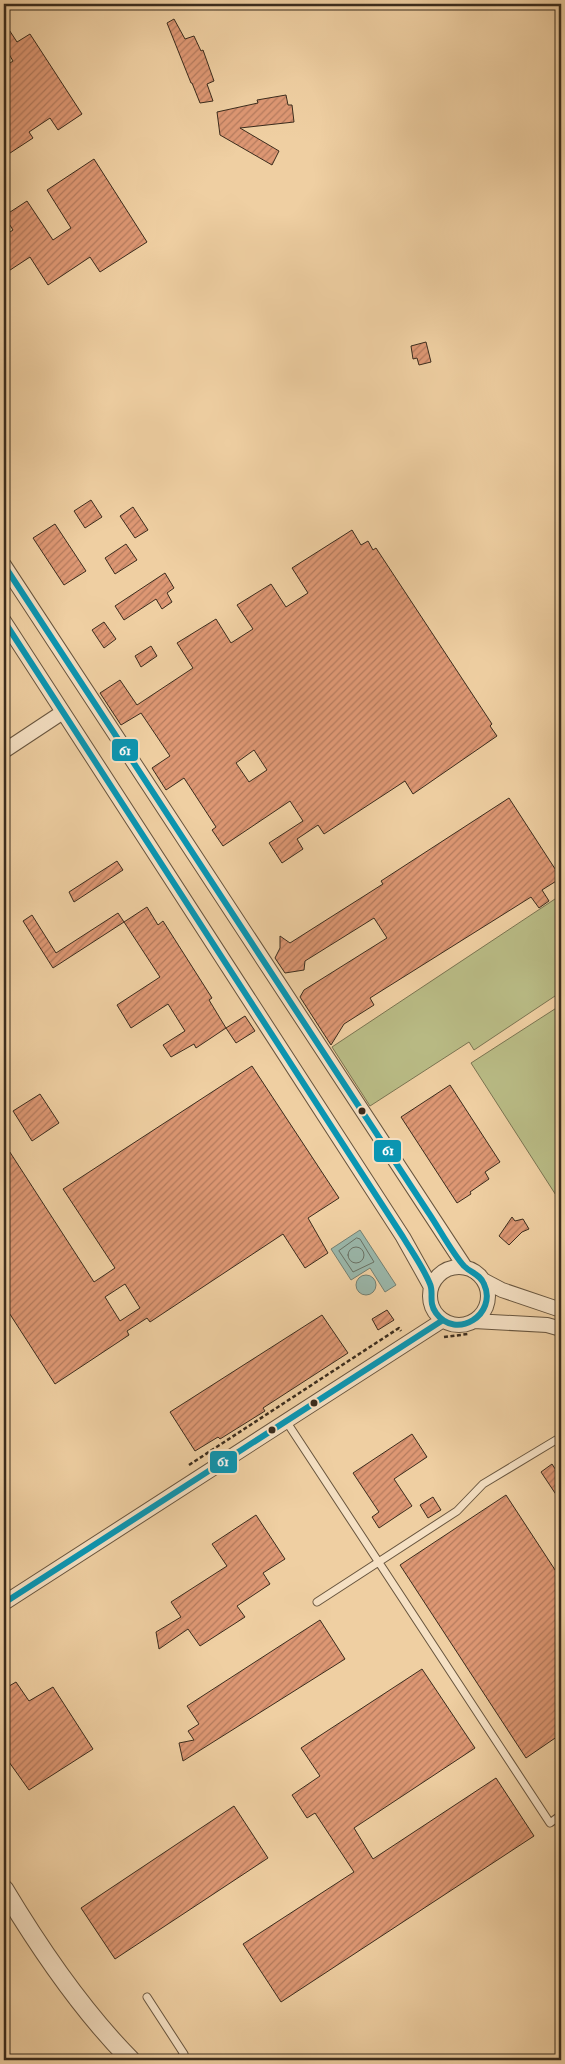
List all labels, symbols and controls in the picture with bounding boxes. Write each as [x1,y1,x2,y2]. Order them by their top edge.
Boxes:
line badge: 61 [111,738,139,762]
text: 61 [119,742,131,759]
unlabelled marker [357,1106,367,1116]
line badge: 61 [373,1139,402,1163]
text: 61 [382,1142,394,1159]
unlabelled marker [309,1398,319,1408]
unlabelled marker [267,1425,277,1435]
line badge: 61 [209,1450,238,1474]
text: 61 [217,1453,229,1470]

